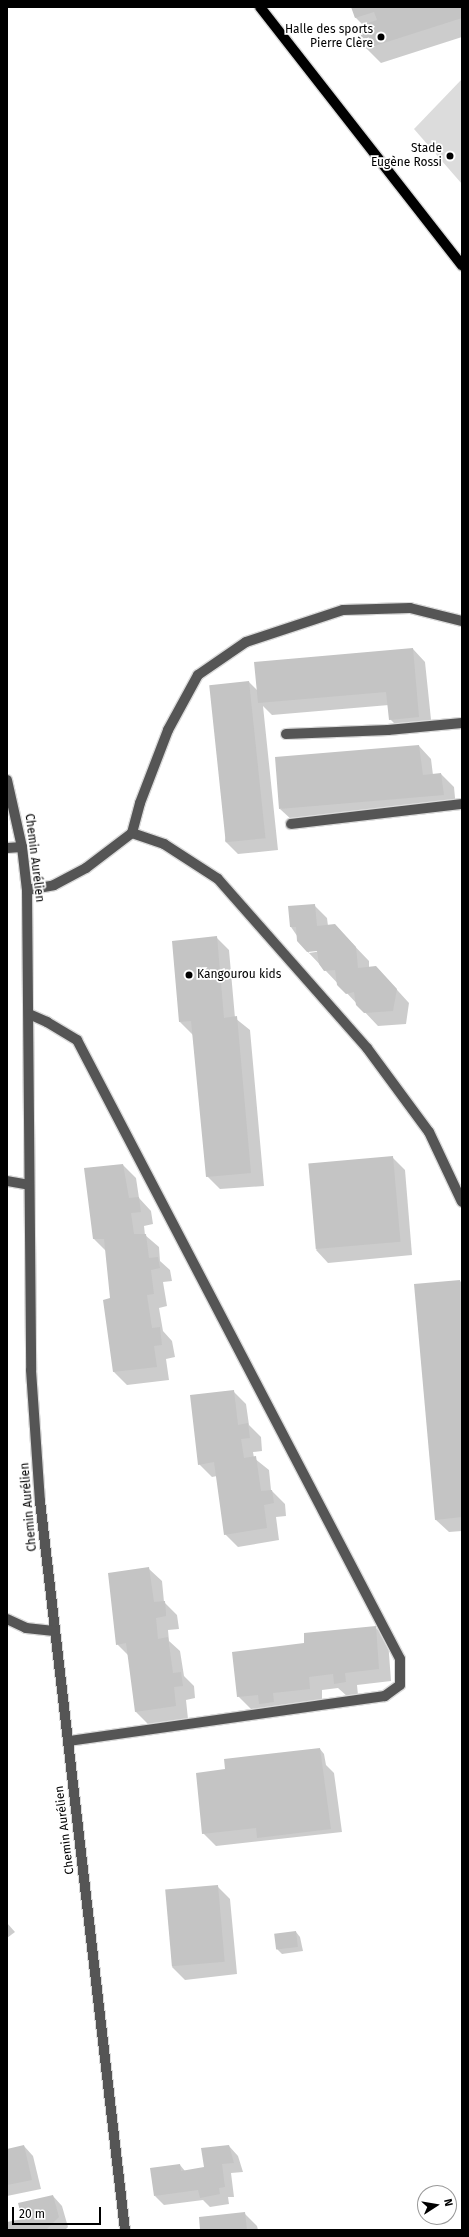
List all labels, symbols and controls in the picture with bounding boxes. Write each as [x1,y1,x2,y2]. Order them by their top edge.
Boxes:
place label: Halle des sports Pierre Clère [285,23,373,51]
marker: Halle des sports Pierre Clère [376,32,386,42]
place label: Stade Eugène Rossi [371,142,442,170]
marker: Stade Eugène Rossi [445,151,455,161]
street label: Chemin Aurélien [21,813,47,903]
place label: Kangourou kids [197,968,281,982]
marker: Kangourou kids [184,970,194,980]
street label: Chemin Aurélien [18,1462,40,1552]
street label: Chemin Aurélien [52,1785,78,1875]
north arrow [417,2185,457,2225]
text: N [441,2198,455,2208]
scale bar [14,2199,103,2225]
text: 20 m [19,2207,45,2221]

